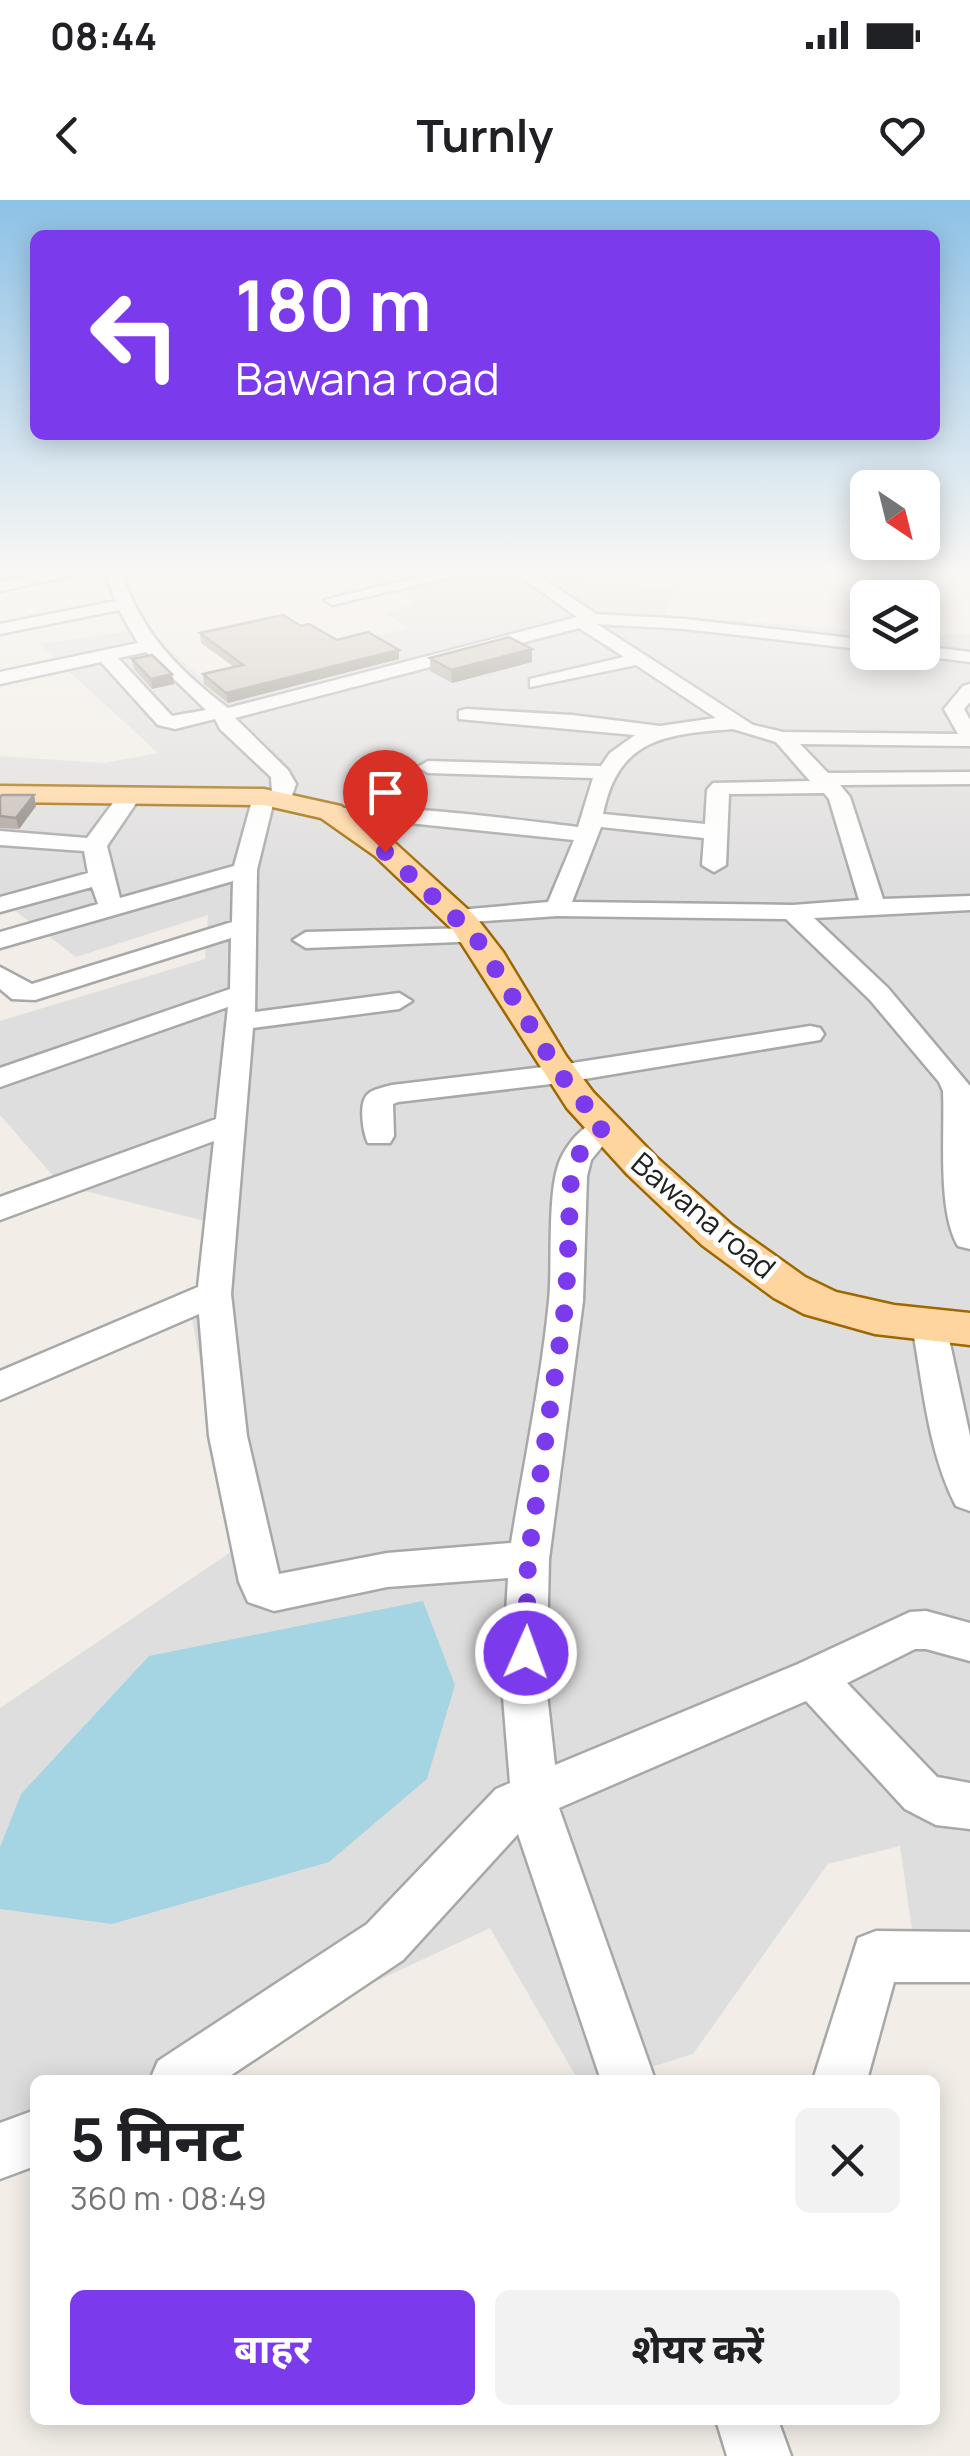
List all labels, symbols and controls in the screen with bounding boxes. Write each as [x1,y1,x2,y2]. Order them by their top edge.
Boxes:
text: 08:44 [50,9,157,61]
text: Turnly [416,104,554,166]
icon: back [40,108,95,163]
icon: heart [875,108,930,163]
text: 180 m [235,256,432,352]
icon: left [70,270,200,400]
text: Bawana road [235,347,500,409]
north arrow [850,470,940,560]
map controls [850,470,940,670]
button: layers [850,580,940,670]
pin [343,750,428,853]
icon: arrive [358,765,413,820]
street label: Bawana road [623,1143,785,1287]
position arrow [474,1601,578,1705]
text: 5 मिनट [70,2097,243,2179]
button: close [795,2108,900,2213]
text: 360 m · 08:49 [70,2176,267,2220]
button: बाहर [70,2290,475,2405]
button: शेयर करें [495,2290,900,2405]

